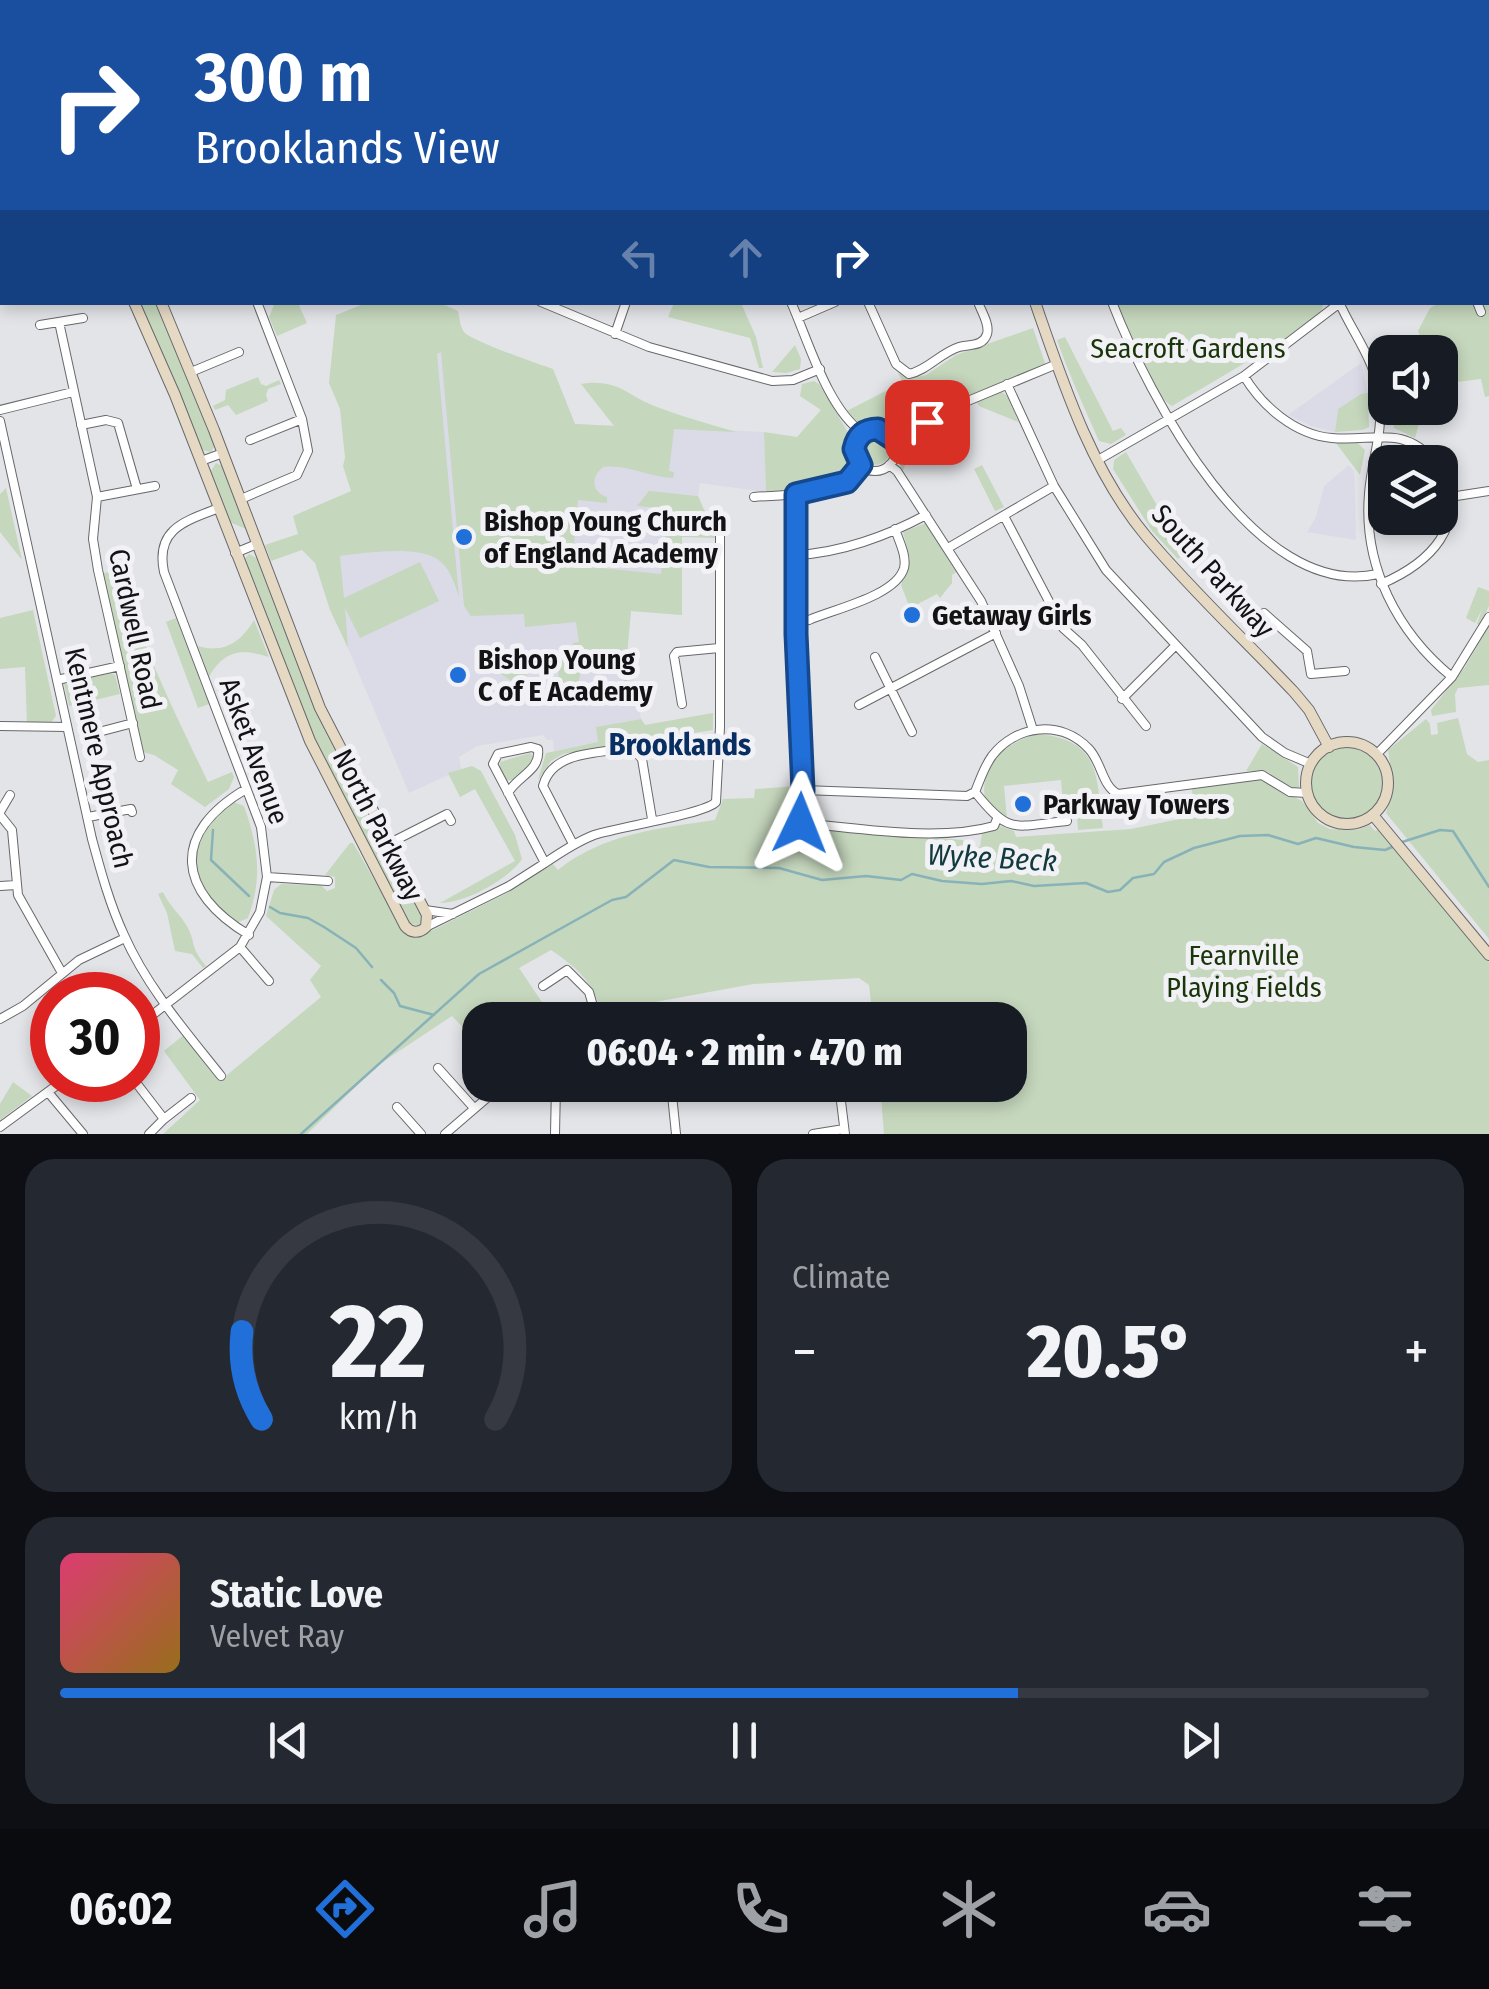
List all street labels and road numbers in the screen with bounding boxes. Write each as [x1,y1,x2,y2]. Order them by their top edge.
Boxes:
street label: South Parkway [1145,498,1282,645]
street label: Cardwell Road [102,546,168,712]
street label: Kentmere Approach [58,644,140,872]
street label: Asket Avenue [212,673,296,829]
street label: North Parkway [326,744,430,907]

